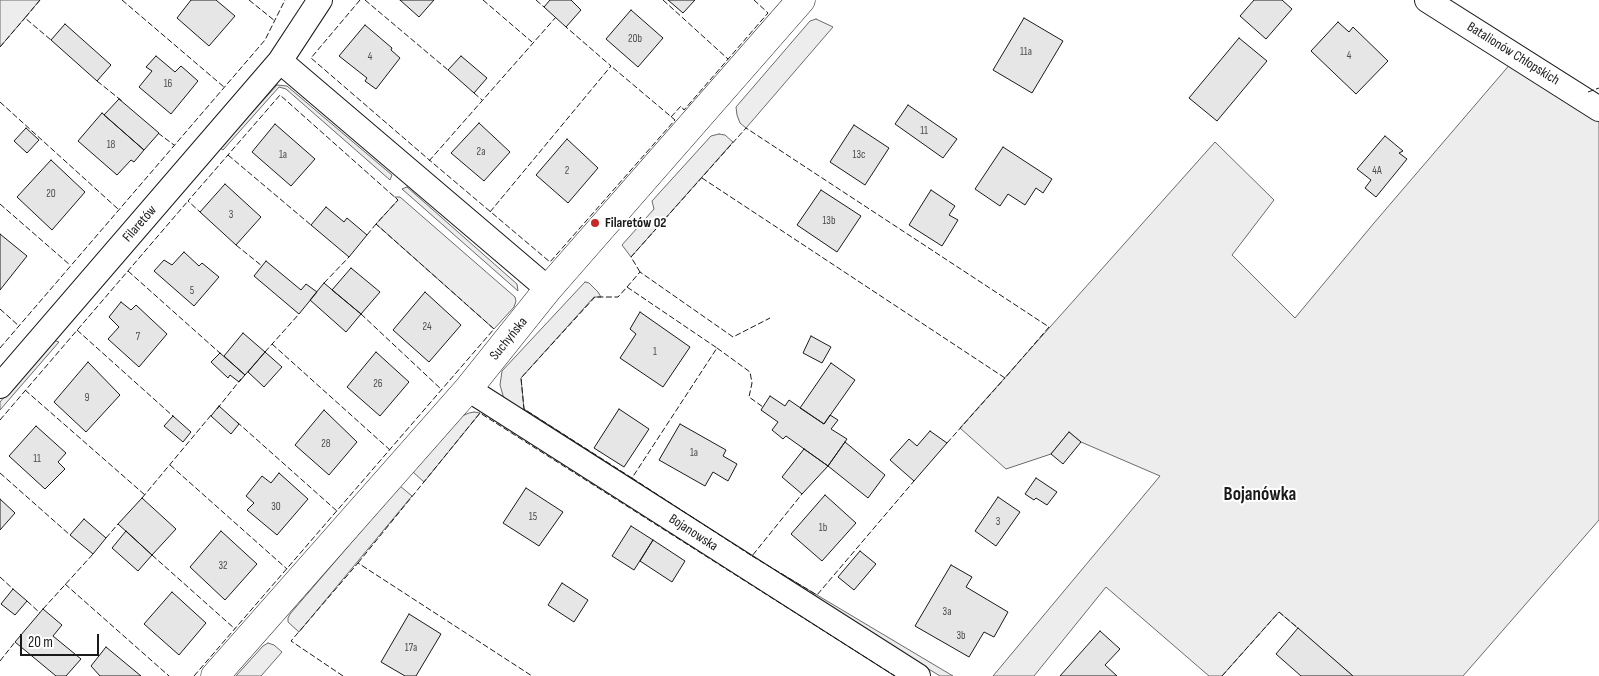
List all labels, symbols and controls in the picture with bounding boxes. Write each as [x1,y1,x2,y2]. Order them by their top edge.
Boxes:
street label: Batalionów Chłopskich [1464,19,1562,89]
house number: 20b [628,32,642,46]
house number: 11a [1020,45,1032,59]
house number: 4 [1347,49,1351,63]
house number: 4 [368,50,372,64]
house number: 16 [164,77,172,91]
house number: 11 [920,124,928,138]
house number: 18 [107,138,115,152]
house number: 2a [477,145,485,159]
house number: 1a [279,148,287,162]
house number: 13c [853,148,865,162]
house number: 2 [565,164,569,178]
house number: 4A [1372,164,1382,178]
house number: 20 [46,187,56,201]
street label: Filaretów [119,202,161,246]
house number: 3 [229,208,233,222]
house number: 13b [822,214,836,228]
place label: Filaretów 02 [605,215,666,231]
marker: Filaretów 02 [589,217,601,229]
house number: 5 [190,284,194,298]
street label: Suchyńska [487,314,531,364]
house number: 24 [422,320,432,334]
house number: 7 [136,330,140,344]
house number: 1 [653,345,657,359]
house number: 26 [373,377,383,391]
house number: 9 [85,391,89,405]
house number: 28 [321,437,331,451]
house number: 1a [690,446,698,460]
house number: 11 [33,452,41,466]
district label: Bojanówka [1224,484,1296,506]
house number: 30 [271,500,281,514]
house number: 15 [529,510,537,524]
street label: Bojanowska [665,511,721,555]
house number: 3 [996,515,1000,529]
house number: 1b [819,521,827,535]
house number: 32 [218,559,228,573]
house number: 3a [943,605,951,619]
scale bar [22,624,101,656]
house number: 3b [956,629,966,643]
text: 20 m [28,633,53,652]
house number: 17a [405,641,417,655]

